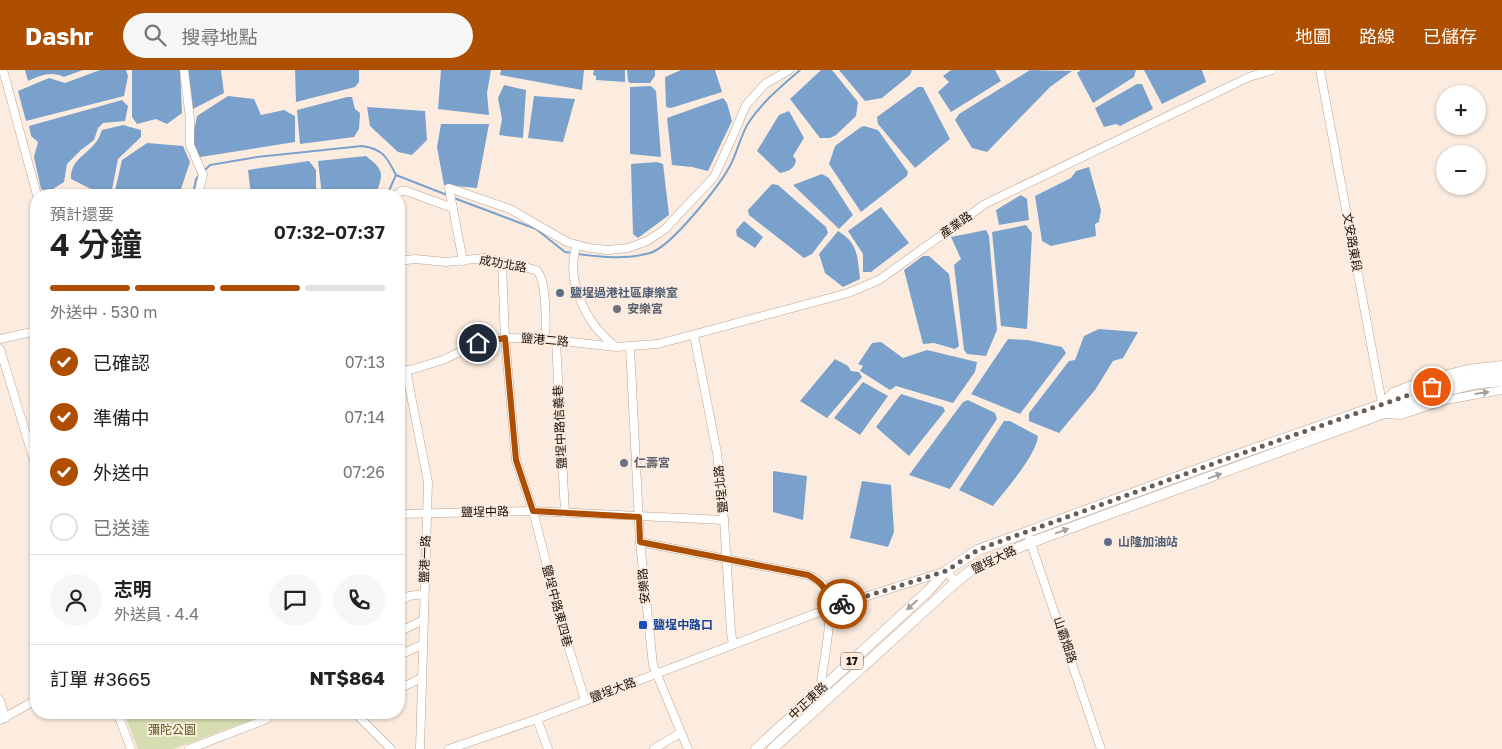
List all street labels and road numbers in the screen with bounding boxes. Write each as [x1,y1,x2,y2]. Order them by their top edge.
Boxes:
street label: 產業路 [937,208,975,241]
street label: 文安路東段 [1340,211,1365,273]
street label: 成功北路 [478,252,528,275]
street label: 鹽港二路 [520,330,570,349]
street label: 鹽埕中路信義巷 [550,385,569,469]
street label: 鹽埕北路 [711,464,730,514]
street label: 鹽埕中路 [461,504,509,519]
street label: 鹽港一路 [416,535,433,583]
street label: 鹽埕大路 [969,542,1019,577]
street label: 鹽埕中路東四巷 [539,563,576,648]
street label: 安樂路 [634,567,653,605]
street label: 山霸畑路 [1051,615,1080,665]
road number: 17 [841,652,863,670]
street label: 鹽埕大路 [588,674,638,705]
street label: 中正東路 [785,679,830,722]

